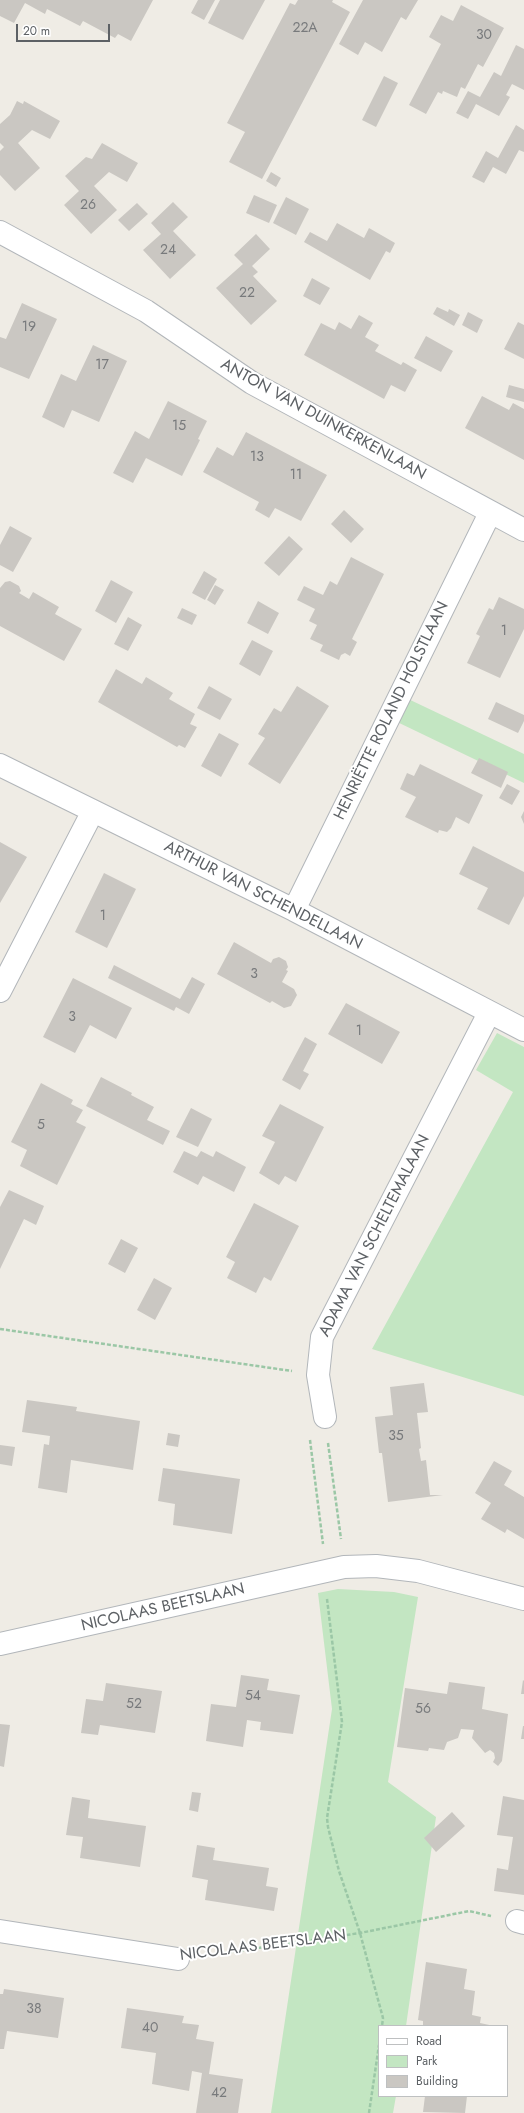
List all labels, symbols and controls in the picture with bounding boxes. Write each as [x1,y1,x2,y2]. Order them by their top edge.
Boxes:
scale bar [18,16,112,42]
house number: 22A [292,21,318,37]
text: 20 m [23,22,50,40]
house number: 30 [476,28,492,44]
house number: 26 [80,198,96,214]
house number: 24 [160,243,176,259]
house number: 22 [239,286,255,302]
house number: 19 [22,320,36,336]
street label: ANTON VAN DUINKERKENLAAN [217,355,429,485]
house number: 17 [95,358,109,374]
house number: 15 [172,419,186,435]
house number: 13 [250,450,264,466]
house number: 11 [290,468,302,484]
street label: HENRIËTTE ROLAND HOLSTLAAN [331,599,453,823]
house number: 1 [501,624,507,640]
street label: ARTHUR VAN SCHENDELLAAN [161,838,365,954]
house number: 1 [100,909,106,925]
house number: 3 [250,967,258,983]
house number: 3 [68,1010,76,1026]
house number: 1 [356,1024,362,1040]
house number: 5 [37,1118,45,1134]
street label: ADAMA VAN SCHELTEMALAAN [316,1132,434,1340]
house number: 35 [388,1429,404,1445]
street label: NICOLAAS BEETSLAAN [79,1580,247,1636]
house number: 54 [245,1689,261,1705]
house number: 52 [126,1697,142,1713]
house number: 56 [415,1702,431,1718]
street label: NICOLAAS BEETSLAAN [179,1926,347,1966]
house number: 38 [26,2002,42,2018]
house number: 40 [142,2021,158,2037]
legend [378,2025,508,2097]
text: Road [416,2032,442,2050]
text: Park [416,2052,437,2070]
text: Building [416,2072,458,2090]
house number: 42 [211,2086,227,2102]

